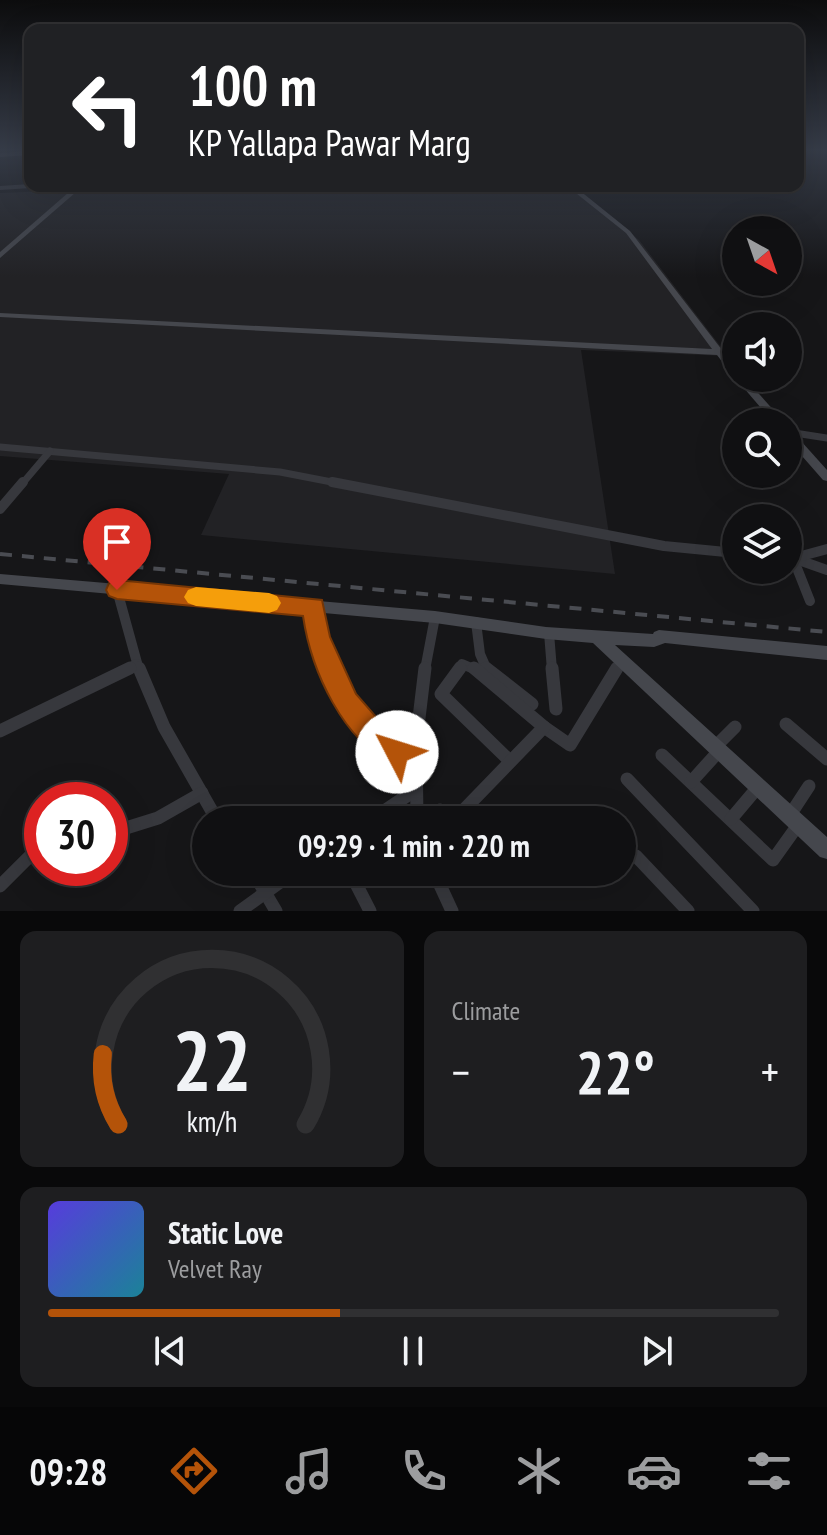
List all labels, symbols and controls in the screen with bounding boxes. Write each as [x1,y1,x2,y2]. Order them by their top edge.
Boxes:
text: 100 m [188,49,317,121]
icon: left [56,56,160,160]
text: KP Yallapa Pawar Marg [188,119,471,166]
north arrow [722,216,802,296]
map controls [722,216,802,584]
button: sound [722,312,802,392]
button: search [722,408,802,488]
button: layers [722,504,802,584]
pin [83,508,151,590]
icon: arrive [95,520,139,564]
position arrow [355,710,439,794]
speed limit sign: 30 [24,782,128,886]
text: 09:29 · 1 min · 220 m [298,826,530,865]
text: Climate [452,994,520,1027]
text: 22 [172,1006,252,1114]
text: 22° [576,1033,655,1111]
text: − [452,1043,470,1100]
text: + [761,1043,779,1100]
text: km/h [186,1103,237,1140]
text: Static Love [168,1213,283,1252]
text: Velvet Ray [168,1252,262,1285]
icon: previous [148,1329,192,1373]
icon: pause [391,1329,435,1373]
icon: next [635,1329,679,1373]
icon: directions [166,1443,222,1499]
icon: music [281,1443,337,1499]
icon: phone [396,1443,452,1499]
icon: climate [511,1443,567,1499]
icon: car [626,1443,682,1499]
icon: filters [741,1443,797,1499]
text: 09:28 [30,1448,107,1495]

